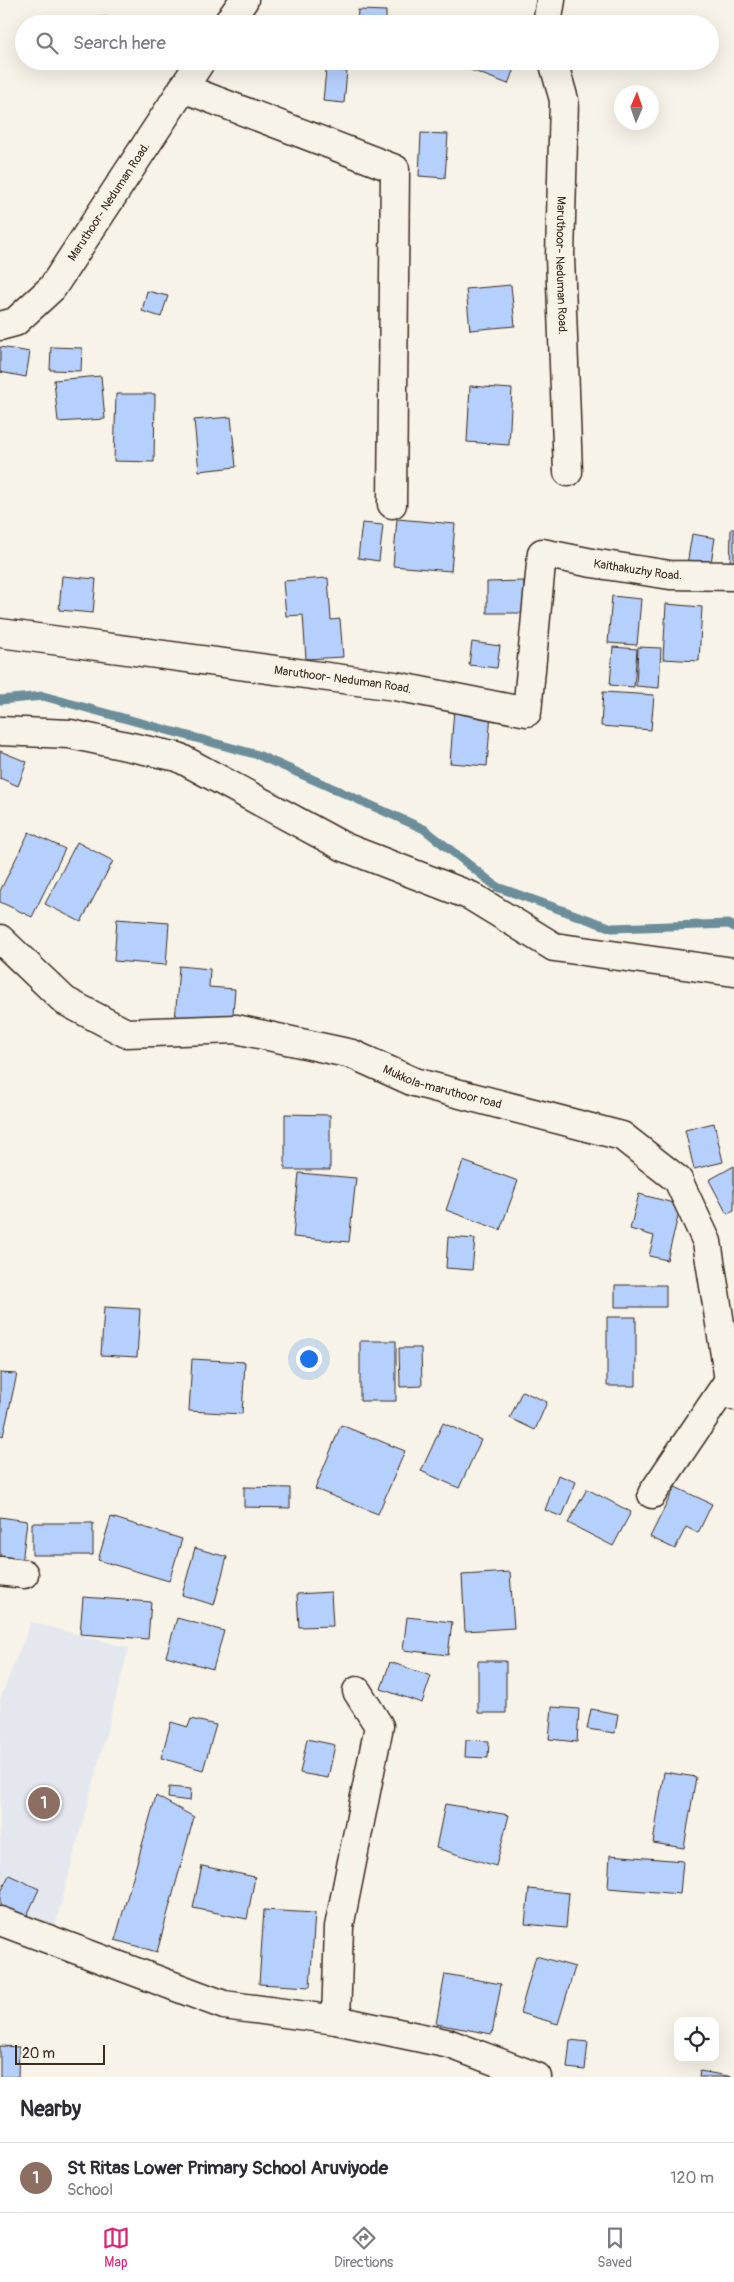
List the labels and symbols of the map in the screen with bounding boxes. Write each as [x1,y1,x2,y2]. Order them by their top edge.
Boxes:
north arrow [614,85,659,130]
street label: Maruthoor- Neduman Road. [65,140,153,264]
street label: Maruthoor- Neduman Road. [552,196,570,335]
street label: Kaithakuzhy Road. [592,556,682,583]
street label: Maruthoor- Neduman Road. [273,663,413,697]
street label: Mukkola-maruthoor road [380,1062,503,1112]
your location [296,1346,322,1372]
pin: 1 [28,1784,60,1822]
scale bar [15,2042,105,2065]

